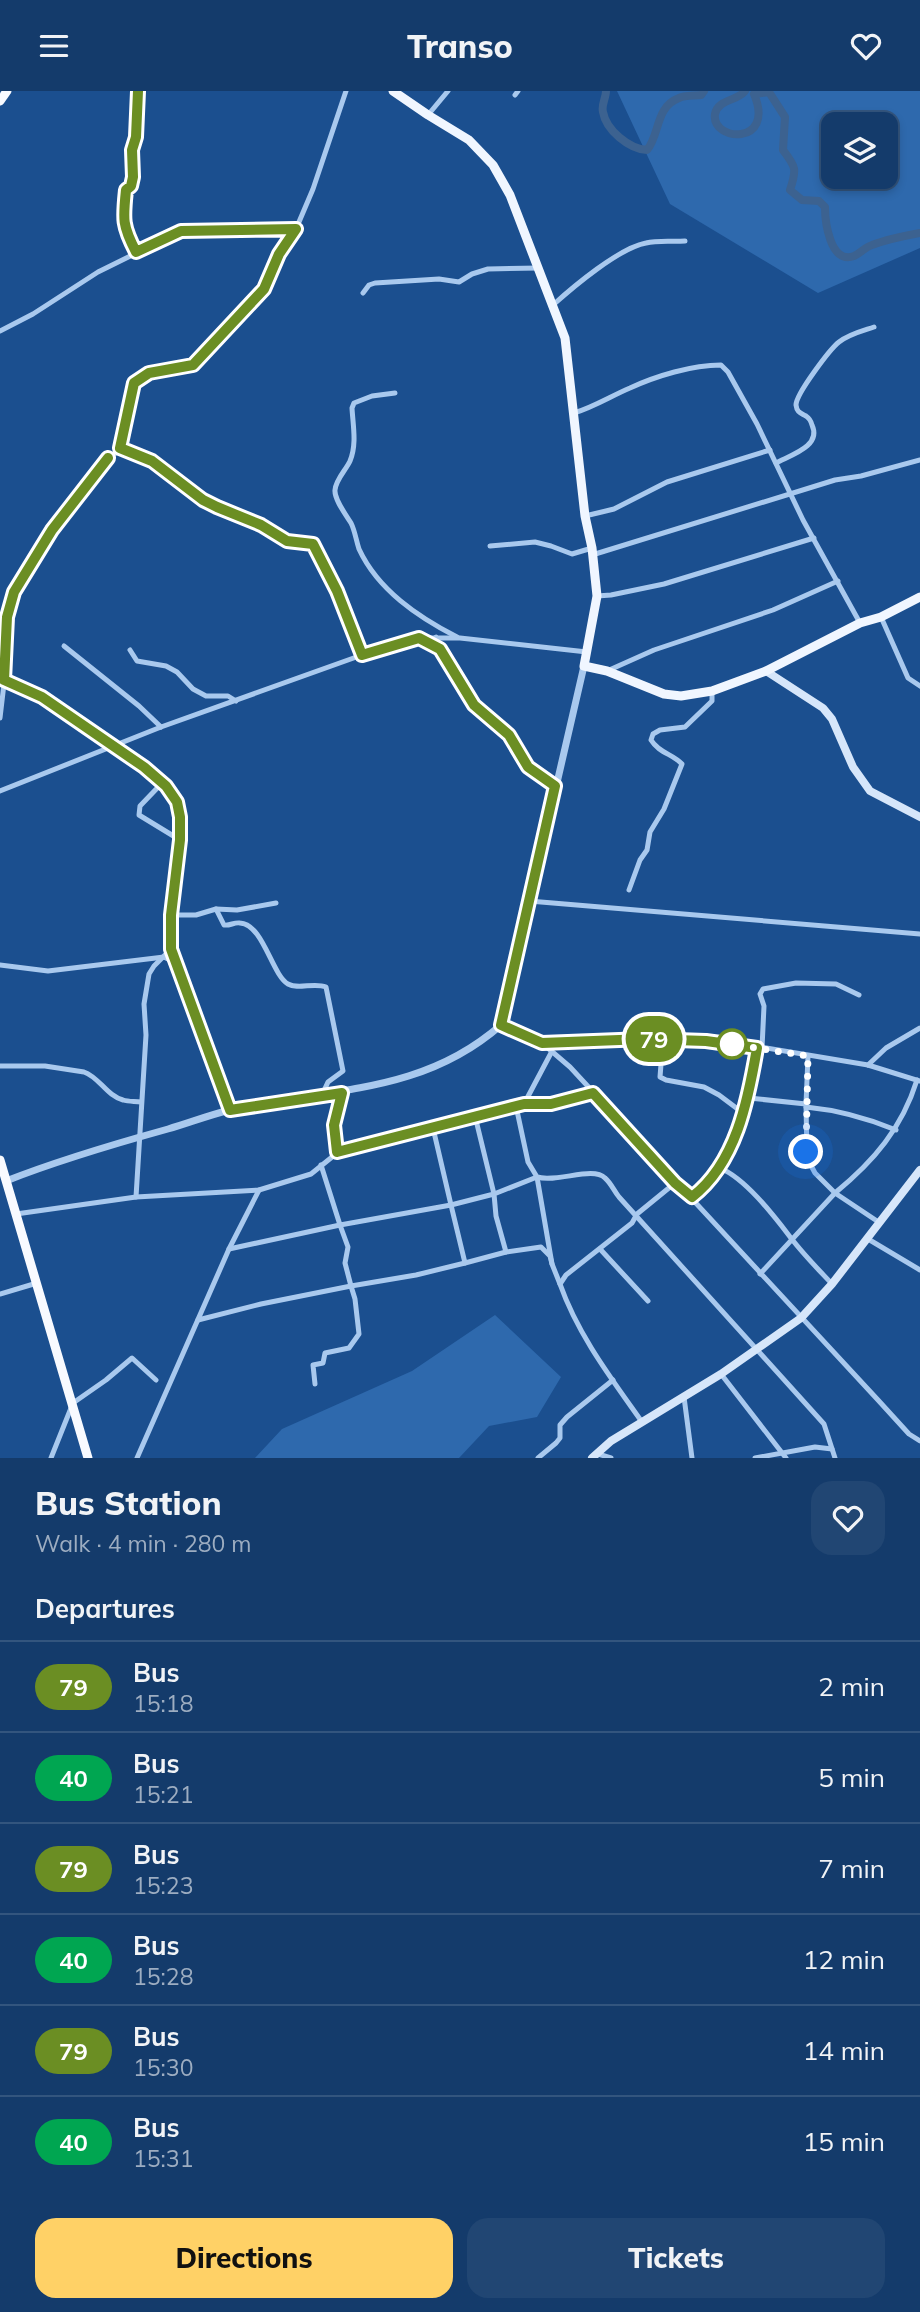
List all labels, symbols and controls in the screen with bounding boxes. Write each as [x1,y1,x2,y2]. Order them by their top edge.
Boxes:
text: Transo [407,26,513,66]
icon: menu [35,27,73,65]
icon: heart [847,27,885,65]
map controls [821,112,898,189]
button: layers [821,112,898,189]
line badge: 79 [622,1016,686,1062]
text: 79 [640,1024,668,1054]
unlabelled marker [717,1029,747,1059]
your location [788,1134,823,1169]
button: heart [811,1481,885,1555]
text: Bus Station [35,1482,222,1523]
text: Walk · 4 min · 280 m [35,1529,252,1558]
text: Departures [35,1592,175,1625]
text: Bus [133,1656,179,1689]
text: 2 min [818,1670,885,1703]
text: 79 [59,1672,88,1702]
text: 15:18 [133,1689,193,1718]
text: Bus [133,1747,179,1780]
text: 5 min [818,1761,885,1794]
text: 40 [59,1763,88,1793]
text: 15:21 [133,1780,193,1809]
text: Bus [133,1838,179,1871]
text: 7 min [818,1852,885,1885]
text: 79 [59,1854,88,1884]
text: 15:23 [133,1871,193,1900]
text: Bus [133,1929,179,1962]
text: 12 min [803,1943,885,1976]
text: 40 [59,1945,88,1975]
text: 15:28 [133,1962,193,1991]
text: Bus [133,2020,179,2053]
text: 14 min [803,2034,885,2067]
text: 79 [59,2036,88,2066]
text: 15:30 [133,2053,193,2082]
text: Bus [133,2111,179,2144]
text: 15 min [803,2125,885,2158]
text: 40 [59,2127,88,2157]
text: 15:31 [133,2144,193,2173]
button: Directions [35,2218,453,2298]
button: Tickets [467,2218,885,2298]

